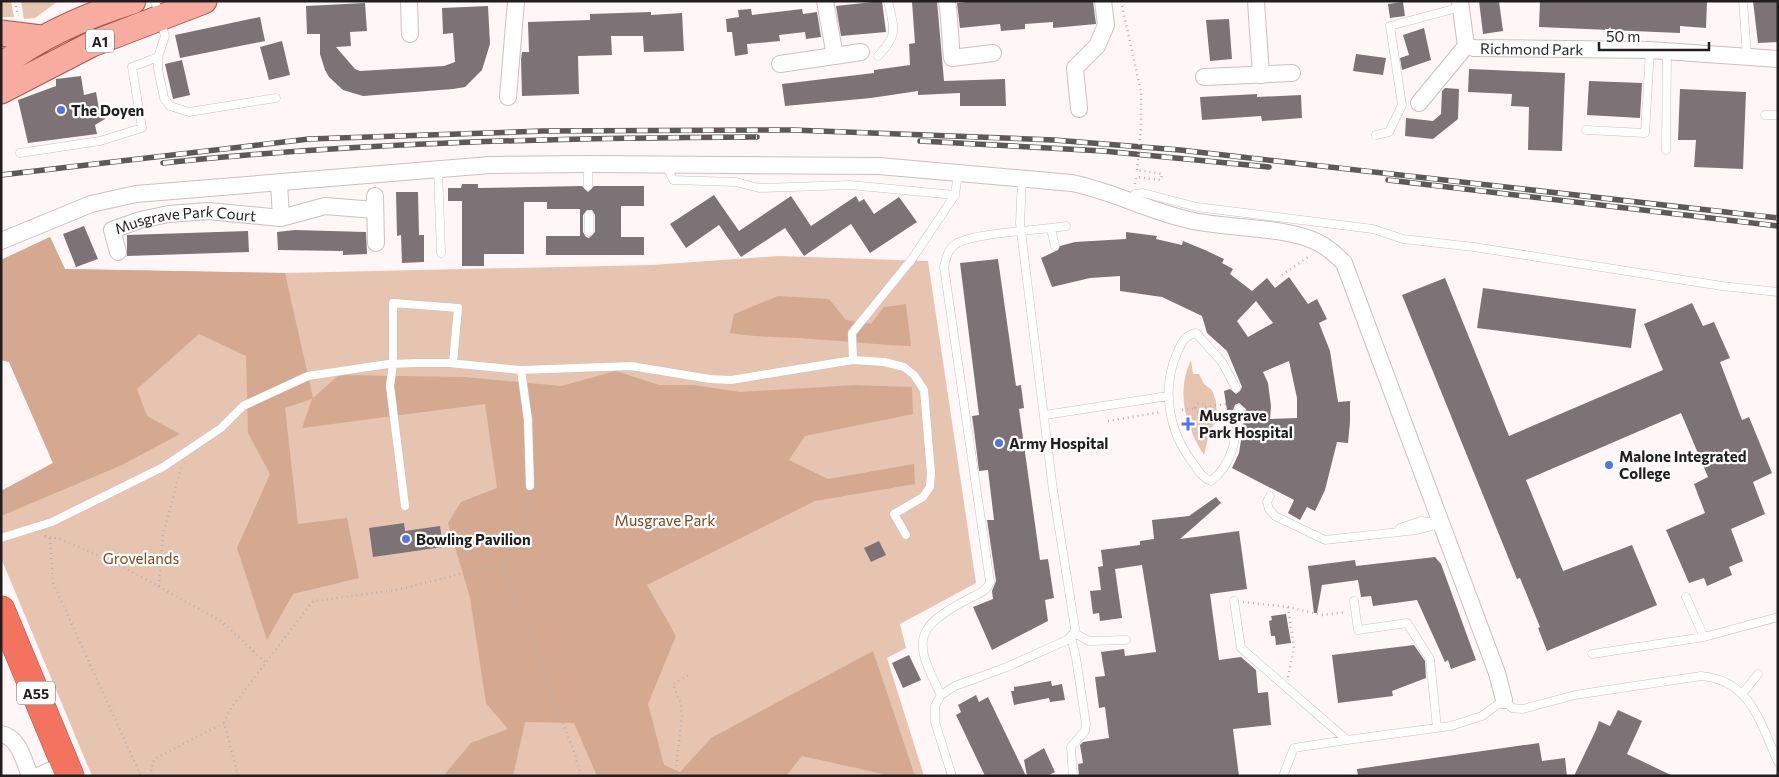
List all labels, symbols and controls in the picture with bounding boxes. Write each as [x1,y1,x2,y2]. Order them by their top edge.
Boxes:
scale bar [1599,20,1709,52]
text: 50 m [1606,27,1640,45]
road number: A1 [86,29,114,52]
street label: Richmond Park [1480,39,1584,58]
place label: The Doyen [71,101,144,119]
marker: The Doyen [55,104,67,116]
street label: Musgrave Park Court [112,202,257,237]
place label: Musgrave Park Hospital [1199,406,1293,441]
marker: Musgrave Park Hospital [1181,417,1195,431]
place label: Army Hospital [1009,434,1108,452]
marker: Army Hospital [993,437,1005,449]
place label: Malone Integrated College [1619,447,1746,482]
marker: Malone Integrated College [1603,459,1615,471]
park label: Musgrave Park [615,511,715,529]
place label: Bowling Pavilion [416,530,531,548]
marker: Bowling Pavilion [400,533,412,545]
park label: Grovelands [103,549,179,567]
road number: A55 [17,681,55,704]

